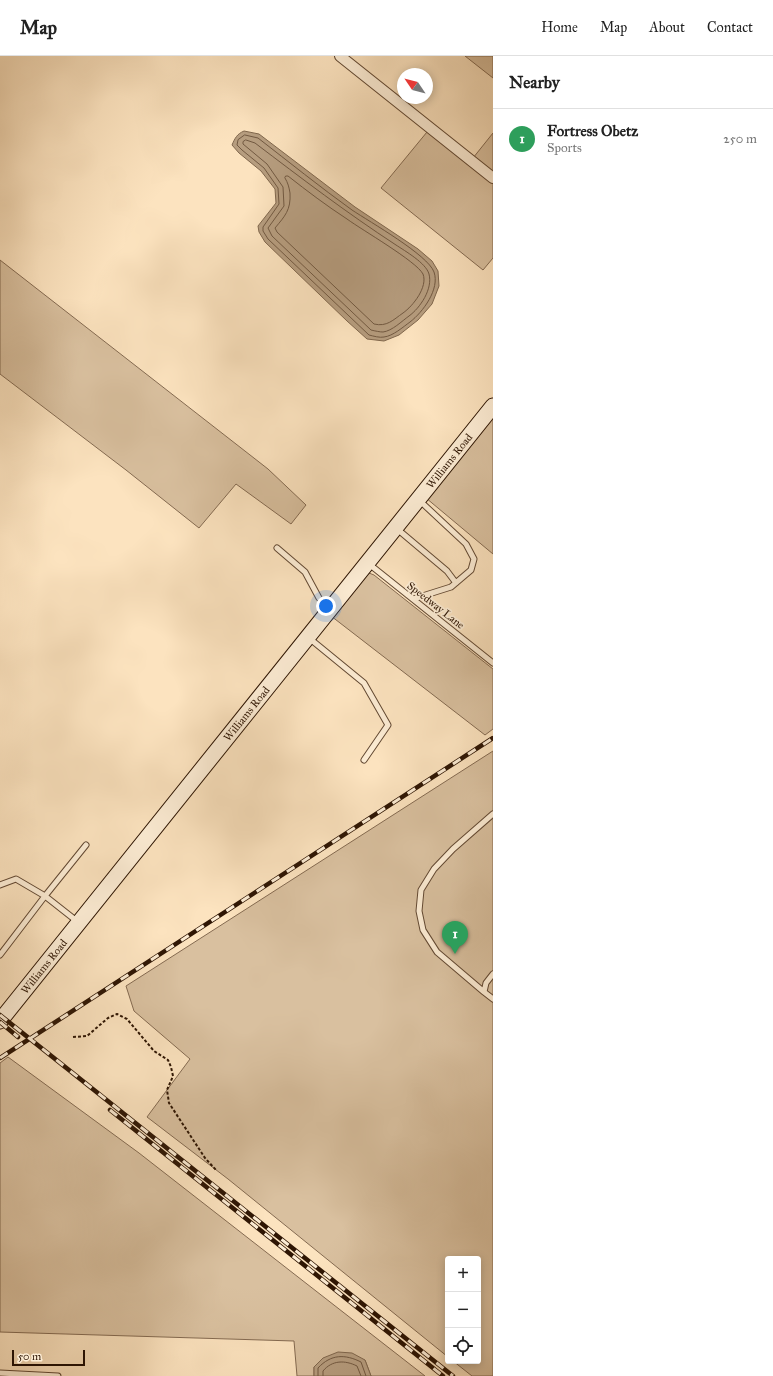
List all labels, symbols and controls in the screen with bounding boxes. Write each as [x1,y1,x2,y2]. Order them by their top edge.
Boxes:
text: Map [20,16,57,39]
text: Home [541,19,578,36]
text: Map [600,19,627,36]
text: About [649,19,685,36]
text: Contact [707,19,753,36]
north arrow [397,68,433,104]
text: Nearby [509,72,560,93]
text: Fortress Obetz [547,122,638,140]
text: 1 [519,131,525,147]
text: 250 m [723,131,757,147]
text: Sports [547,140,582,156]
street label: Williams Road [424,431,476,491]
street label: Speedway Lane [405,579,467,632]
your location [316,596,336,616]
street label: Williams Road [221,684,273,744]
pin: 1 [442,921,468,954]
street label: Williams Road [18,936,70,997]
map controls [445,1256,481,1364]
button: + [445,1256,481,1292]
button: − [445,1292,481,1328]
button: locate [445,1328,481,1364]
scale bar [12,1348,85,1367]
text: 50 m [18,1350,41,1363]

